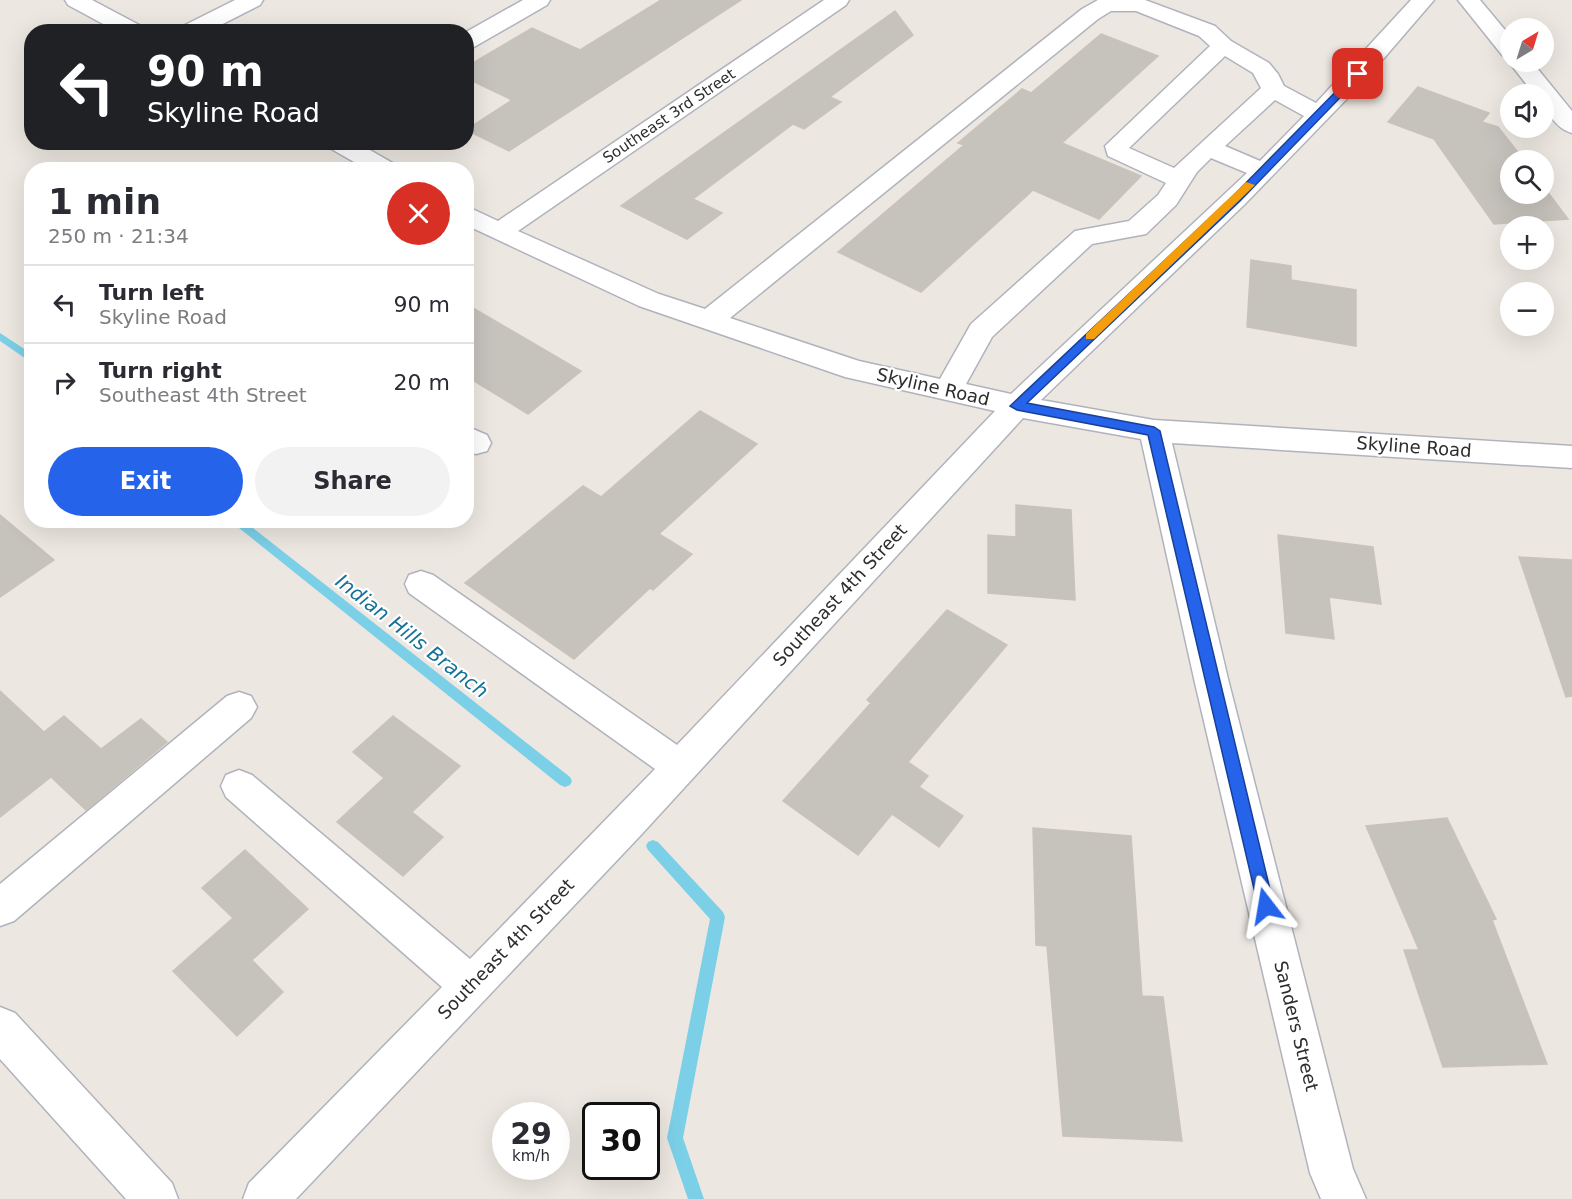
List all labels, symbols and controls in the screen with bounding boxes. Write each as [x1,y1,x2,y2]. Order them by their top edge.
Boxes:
north arrow [1500,18,1554,72]
map controls [1500,18,1554,336]
text: 90 m [147,47,264,96]
icon: left [48,48,126,126]
pin [1332,48,1383,99]
icon: arrive [1341,57,1374,90]
street label: Southeast 3rd Street [599,65,739,167]
button: sound [1500,84,1554,138]
text: Skyline Road [147,97,320,128]
button: search [1500,150,1554,204]
text: 1 min [48,181,161,222]
button: close [387,182,450,245]
button: + [1500,216,1554,270]
text: 250 m · 21:34 [48,224,189,248]
text: Turn left [99,280,204,305]
button: − [1500,282,1554,336]
icon: left [48,288,81,321]
text: 90 m [394,292,450,317]
text: Skyline Road [99,305,227,329]
text: Turn right [99,358,222,383]
street label: Skyline Road [875,363,992,410]
icon: right [48,366,81,399]
text: 20 m [394,370,450,395]
text: Southeast 4th Street [99,383,307,407]
street label: Skyline Road [1356,432,1472,461]
button: Exit [48,447,243,516]
button: Share [255,447,450,516]
street label: Southeast 4th Street [768,519,911,670]
water label: Indian Hills Branch [331,569,493,703]
street label: Southeast 4th Street [433,874,578,1023]
position arrow [1234,874,1298,938]
street label: Sanders Street [1270,959,1323,1093]
speed limit sign: 30 [582,1102,660,1180]
text: 29 [510,1116,552,1151]
text: km/h [512,1147,550,1165]

